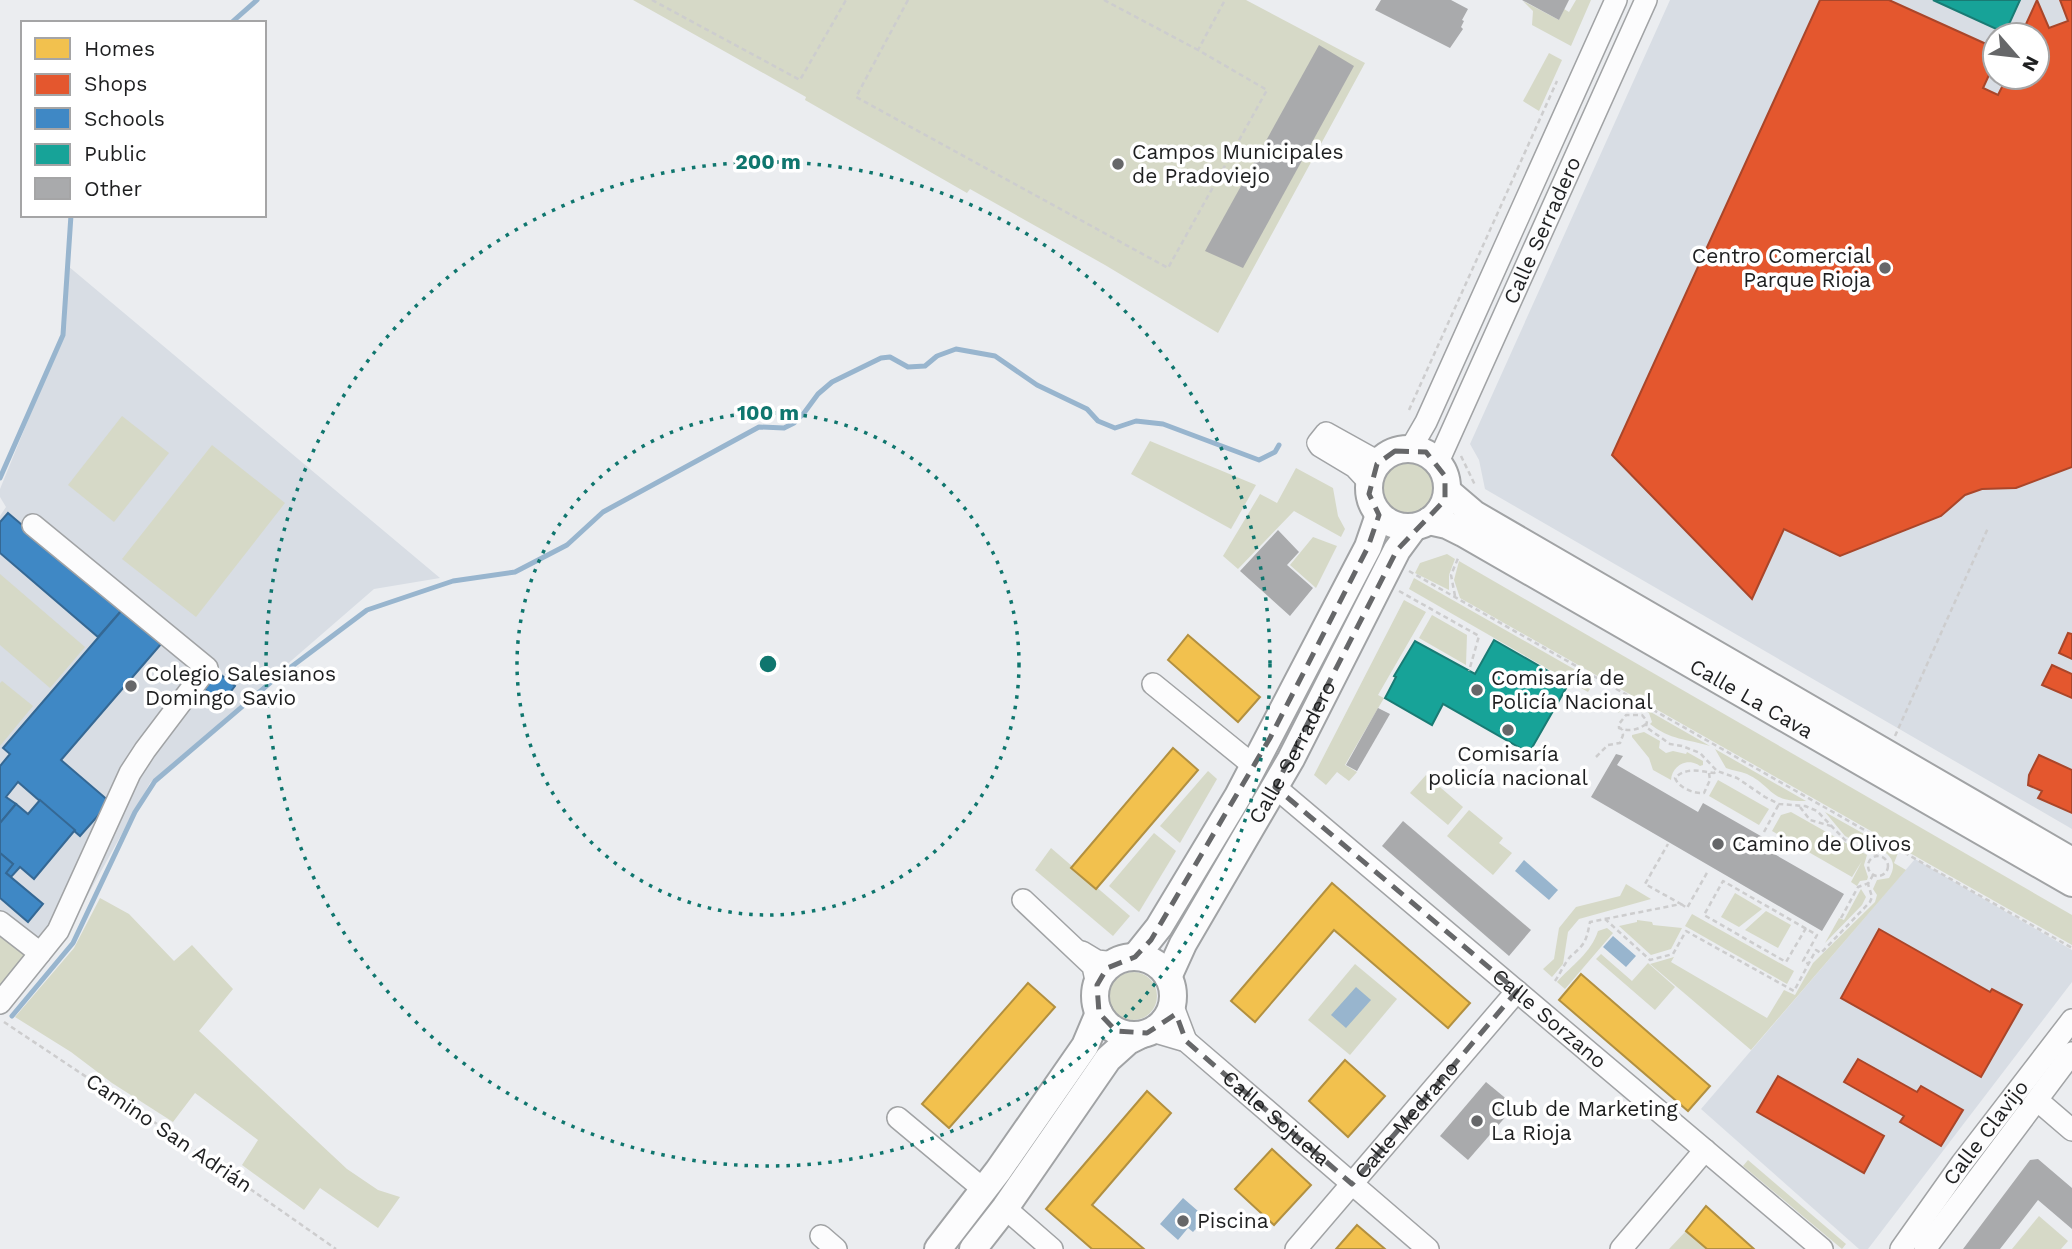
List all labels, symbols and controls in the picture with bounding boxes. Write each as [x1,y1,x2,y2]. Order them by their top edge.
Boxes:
legend [21,21,266,217]
north arrow [1981,21,2051,91]
text: Homes [84,36,155,61]
text: N [2017,52,2044,75]
text: Shops [84,71,147,96]
text: Schools [84,106,165,131]
place label: Campos Municipales de Pradoviejo [1132,139,1344,188]
text: Public [84,141,147,166]
text: 200 m [735,149,801,174]
street label: Calle Serradero [1498,153,1586,308]
marker: Campos Municipales de Pradoviejo [1110,156,1126,172]
text: Other [84,176,143,201]
place label: Centro Comercial Parque Rioja [1692,243,1872,292]
marker: Centro Comercial Parque Rioja [1877,260,1893,276]
text: 100 m [737,400,799,425]
centre of rings [756,652,780,676]
street label: Calle La Cava [1686,653,1818,744]
place label: Colegio Salesianos Domingo Savio [145,661,336,710]
place label: Comisaría de Policía Nacional [1491,665,1653,714]
street label: Calle Serradero [1243,676,1341,828]
marker: Colegio Salesianos Domingo Savio [123,678,139,694]
marker: Comisaría de Policía Nacional [1469,682,1485,698]
marker: Comisaría policía nacional [1500,722,1516,738]
place label: Comisaría policía nacional [1428,741,1588,790]
place label: Camino de Olivos [1732,831,1911,856]
marker: Camino de Olivos [1710,836,1726,852]
street label: Calle Sorzano [1487,963,1612,1074]
street label: Calle Medrano [1349,1055,1464,1184]
street label: Calle Sojuela [1217,1065,1335,1171]
street label: Camino San Adrián [81,1068,257,1197]
street label: Calle Clavijo [1937,1075,2033,1190]
place label: Club de Marketing La Rioja [1491,1096,1679,1145]
marker: Club de Marketing La Rioja [1469,1113,1485,1129]
place label: Piscina [1197,1208,1269,1233]
marker: Piscina [1175,1213,1191,1229]

